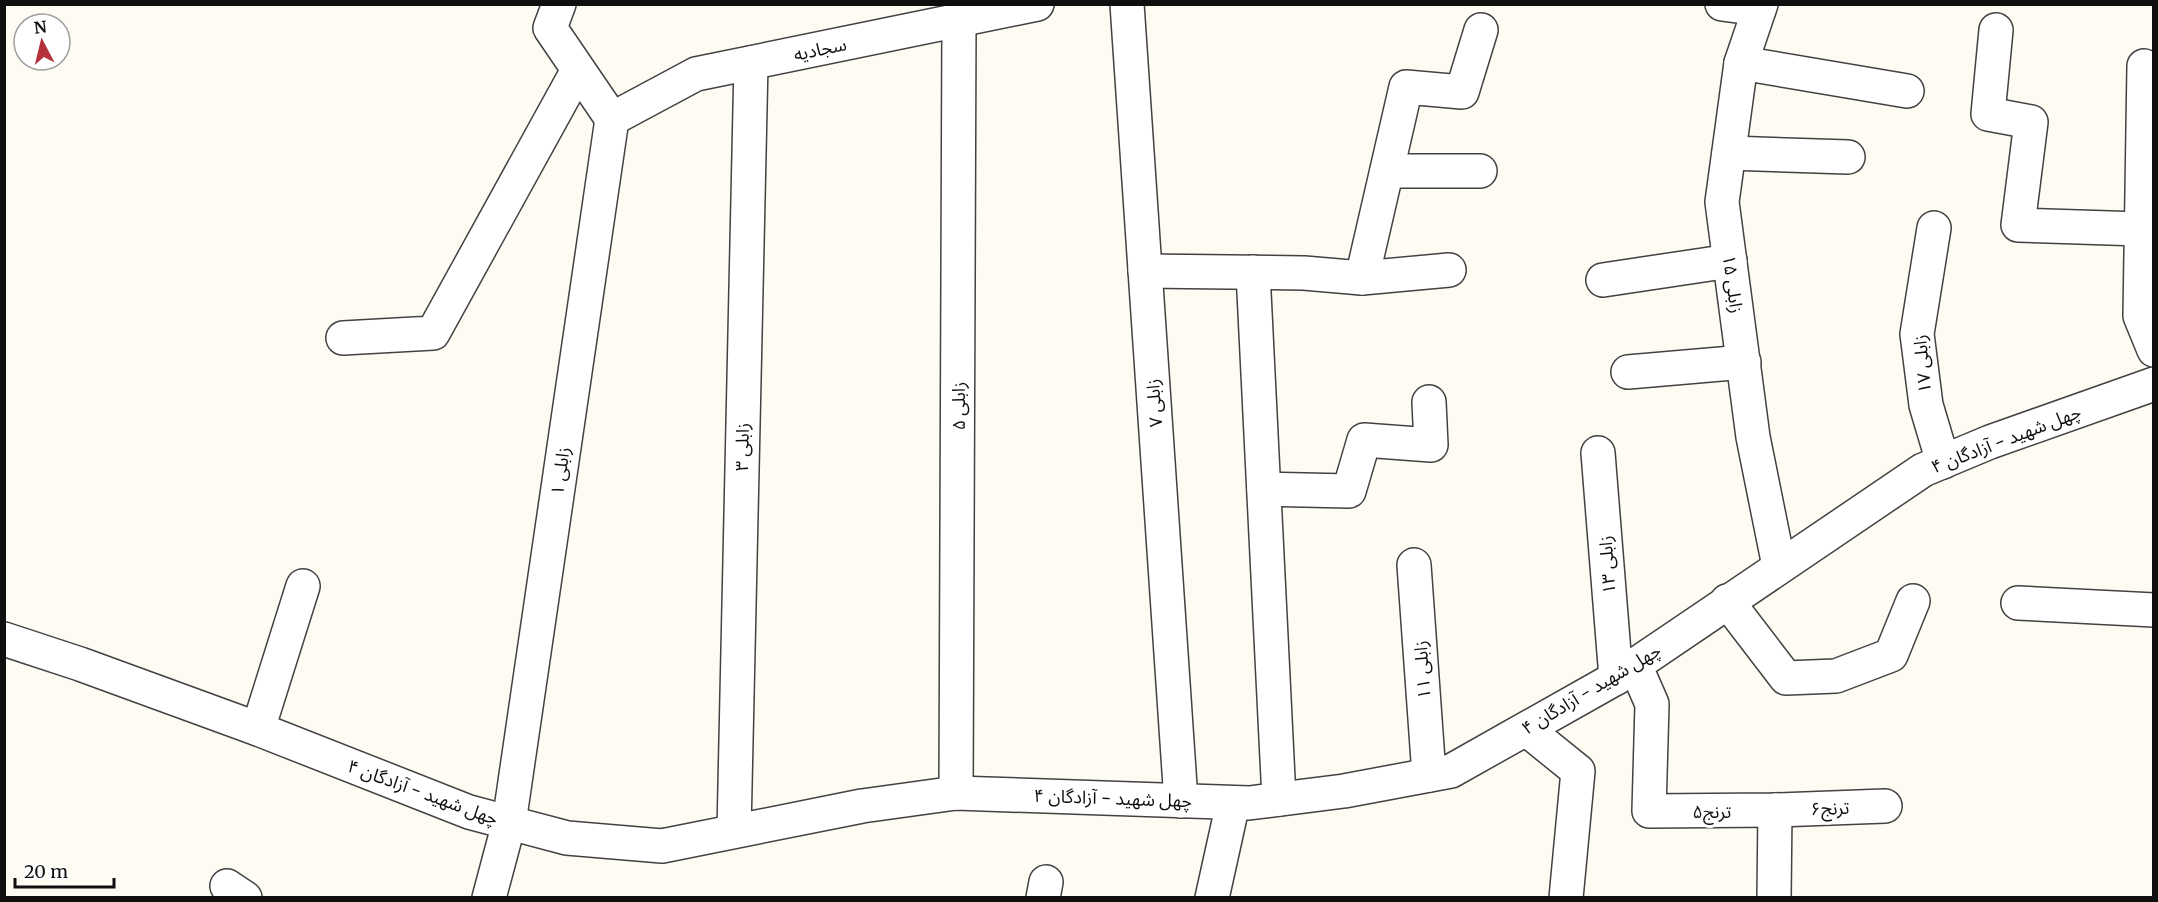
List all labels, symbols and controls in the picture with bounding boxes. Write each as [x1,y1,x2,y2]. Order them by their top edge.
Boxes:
north arrow [12,12,72,72]
text: N [33,16,48,38]
street label: سجادیه [791,32,849,66]
street label: زابلی ۱۵ [1718,253,1748,315]
street label: زابلی ۱۷ [1908,334,1936,394]
street label: زابلی ۷ [1141,378,1167,428]
street label: زابلی ۵ [947,382,970,430]
street label: چهل شهید - آزادگان ۴ [1928,400,2084,478]
street label: زابلی ۳ [730,423,754,471]
street label: زابلی ۱ [545,445,575,497]
street label: زابلی ۱۳ [1593,535,1621,595]
street label: چهل شهید - آزادگان ۴ [1517,638,1665,740]
street label: زابلی ۱۱ [1408,640,1436,700]
street label: چهل شهید - آزادگان ۴ [345,754,501,830]
street label: چهل شهید - آزادگان ۴ [1033,784,1193,812]
street label: ترنج۶ [1810,796,1850,822]
street label: ترنج۵ [1693,800,1731,825]
scale bar [15,851,114,889]
text: 20 m [24,860,68,883]

